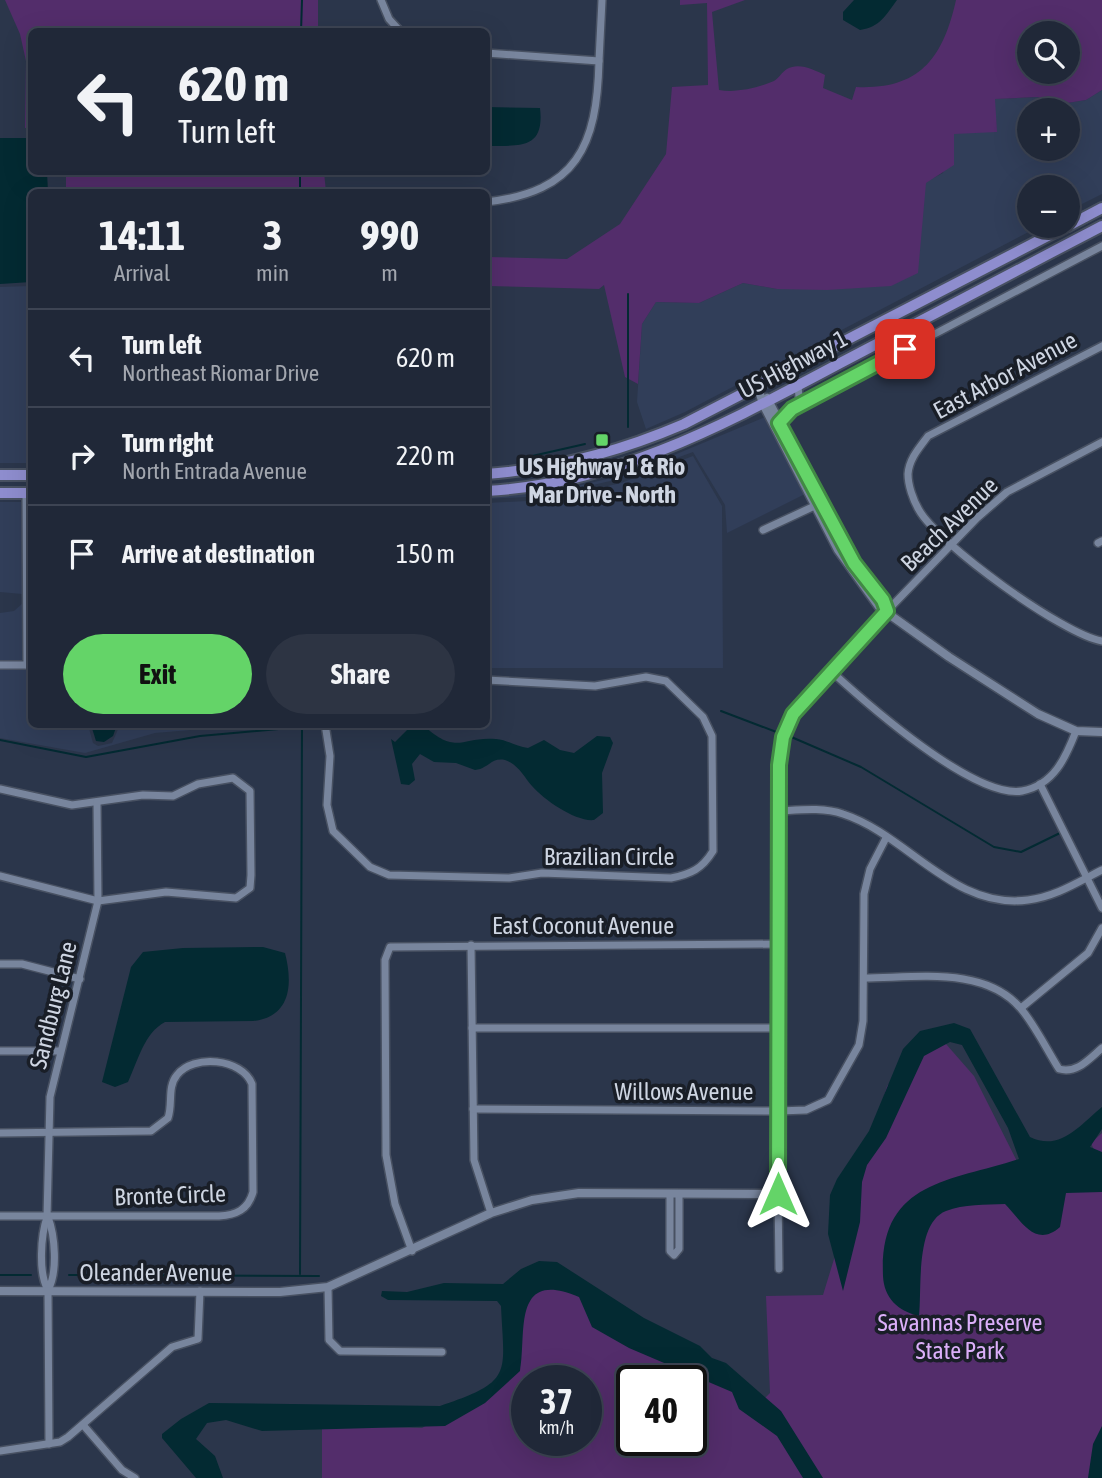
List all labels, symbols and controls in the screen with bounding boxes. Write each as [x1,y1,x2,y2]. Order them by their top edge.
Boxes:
map controls [1017,21,1080,238]
button: search [1017,21,1080,84]
text: 620 m [178,55,289,111]
icon: left [63,56,154,147]
button: + [1017,98,1080,161]
text: Turn left [178,113,276,150]
button: − [1017,175,1080,238]
text: 14:11 [99,211,185,259]
text: 3 [263,211,282,259]
text: 990 [360,211,419,259]
text: Arrival [114,260,170,286]
text: min [256,260,289,286]
text: m [381,260,398,286]
pin [875,319,935,379]
street label: US Highway 1 [734,324,852,404]
street label: East Arbor Avenue [929,326,1081,424]
text: Turn left [122,330,202,360]
icon: arrive [886,330,924,368]
icon: left [63,339,101,377]
text: 620 m [396,343,455,373]
text: Northeast Riomar Drive [122,360,319,386]
text: Turn right [122,428,213,458]
marker: US Highway 1 & Rio Mar Drive - North [594,432,610,448]
icon: right [63,437,101,475]
text: 220 m [396,441,455,471]
place label: US Highway 1 & Rio Mar Drive - North [519,453,685,508]
text: North Entrada Avenue [122,458,307,484]
street label: Beach Avenue [895,471,1003,577]
icon: arrive [63,535,101,573]
text: Arrive at destination [122,539,315,569]
text: 150 m [396,539,455,569]
button: Exit [63,634,252,714]
button: Share [266,634,455,714]
street label: Brazilian Circle [544,843,674,870]
street label: East Coconut Avenue [492,912,674,939]
street label: Sandburg Lane [24,939,82,1071]
street label: Willows Avenue [615,1078,753,1105]
position arrow [741,1157,815,1231]
street label: Bronte Circle [114,1180,226,1210]
street label: Oleander Avenue [80,1259,232,1286]
park label: Savannas Preserve State Park [878,1309,1042,1364]
speed limit sign: 40 [616,1365,707,1456]
text: 37 [540,1381,573,1421]
text: km/h [539,1417,574,1438]

